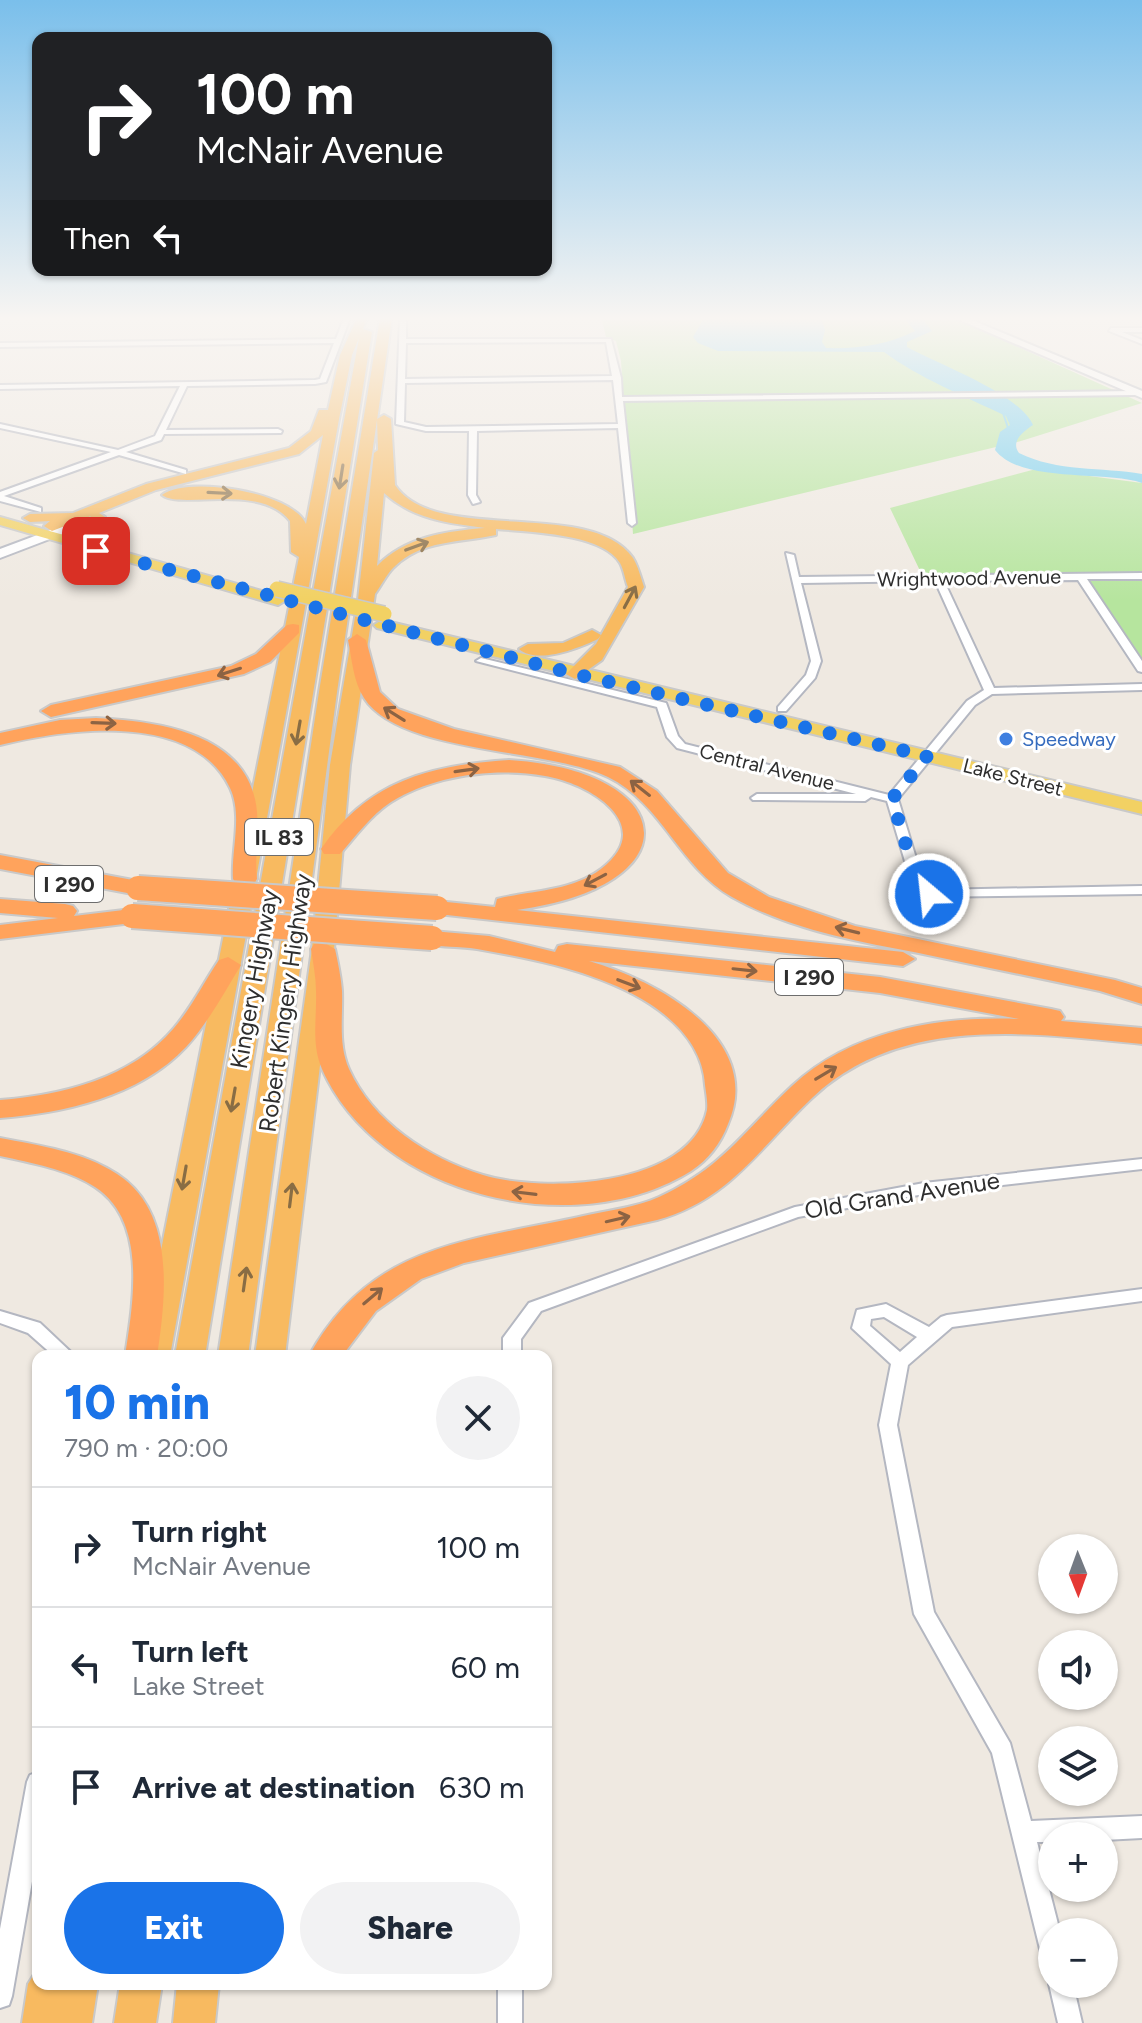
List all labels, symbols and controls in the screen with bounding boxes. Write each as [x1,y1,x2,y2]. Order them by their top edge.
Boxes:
text: 100 m [196,61,354,128]
icon: right [64,64,168,168]
text: McNair Avenue [196,129,443,172]
icon: left [146,216,190,260]
text: Then [64,220,130,257]
one-way arrow [333,464,348,489]
one-way arrow [206,485,233,500]
pin [62,517,130,585]
icon: arrive [74,529,118,573]
one-way arrow [404,538,429,552]
street label: Wrightwood Avenue [877,564,1061,592]
one-way arrow [622,585,638,609]
one-way arrow [217,665,243,680]
one-way arrow [383,705,406,721]
one-way arrow [90,715,117,730]
one-way arrow [289,720,304,746]
place label: Speedway [1022,727,1116,751]
marker: Speedway [997,730,1015,748]
street label: Central Avenue [697,739,837,795]
street label: Lake Street [961,753,1065,801]
one-way arrow [454,762,480,777]
one-way arrow [630,780,651,797]
road number: IL 83 [245,819,313,855]
position arrow [887,852,971,936]
road number: I 290 [35,866,103,902]
street label: Robert Kingery Highway [252,871,318,1134]
one-way arrow [584,873,607,889]
street label: Kingery Highway [224,887,284,1071]
one-way arrow [835,922,861,937]
road number: I 290 [775,959,843,995]
one-way arrow [731,963,758,978]
one-way arrow [616,978,641,992]
one-way arrow [814,1065,837,1081]
one-way arrow [224,1087,239,1112]
one-way arrow [176,1165,191,1191]
street label: Old Grand Avenue [802,1165,1002,1225]
one-way arrow [284,1183,299,1208]
one-way arrow [512,1185,538,1200]
one-way arrow [605,1211,630,1226]
one-way arrow [238,1267,253,1292]
one-way arrow [362,1287,383,1305]
text: 10 min [64,1373,210,1431]
button: close [436,1376,520,1460]
text: 790 m · 20:00 [64,1432,228,1464]
text: Turn right [132,1513,267,1550]
icon: right [64,1525,108,1569]
text: 100 m [436,1529,520,1566]
north arrow [1038,1534,1118,1614]
map controls [1038,1534,1118,1998]
text: McNair Avenue [132,1550,311,1582]
button: sound [1038,1630,1118,1710]
text: Turn left [132,1633,249,1670]
icon: left [64,1645,108,1689]
text: 60 m [451,1649,520,1686]
text: Lake Street [132,1670,265,1702]
button: layers [1038,1726,1118,1806]
icon: arrive [64,1765,108,1809]
text: Arrive at destination [132,1769,415,1806]
text: 630 m [439,1769,524,1806]
button: + [1038,1822,1118,1902]
button: Exit [64,1882,284,1974]
button: Share [300,1882,520,1974]
button: − [1038,1918,1118,1998]

